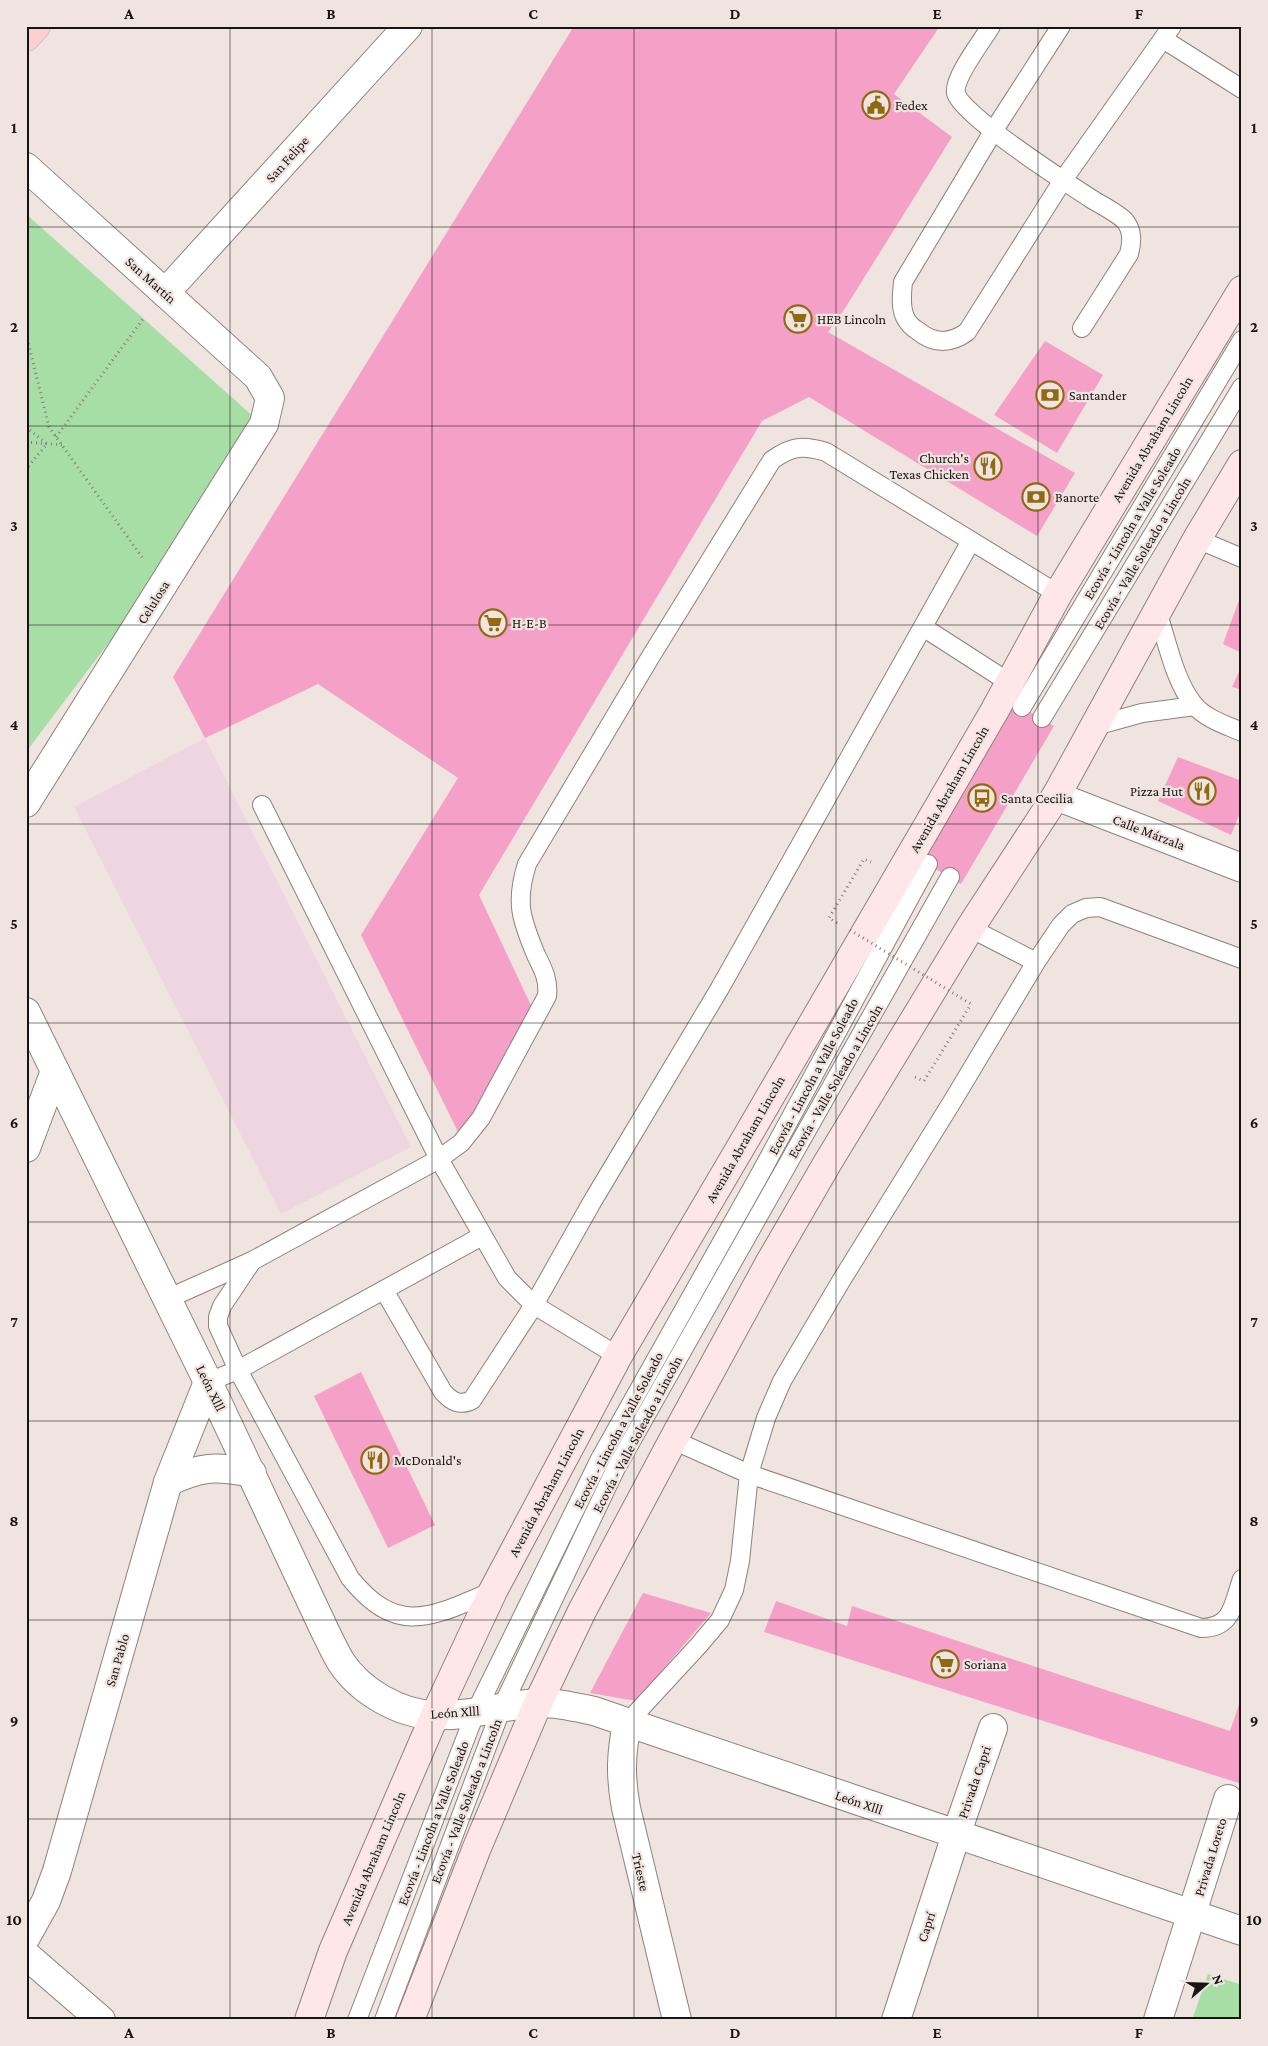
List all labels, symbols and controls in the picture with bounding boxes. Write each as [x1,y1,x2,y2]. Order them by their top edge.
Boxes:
text: A [123,5,134,22]
text: B [326,5,336,22]
text: C [528,5,538,22]
text: D [729,5,741,22]
text: E [932,5,942,22]
text: F [1135,5,1144,22]
public building icon: Fedex [861,90,891,120]
place label: Fedex [895,97,928,113]
text: 1 [11,119,17,136]
text: 1 [1251,119,1257,136]
street label: San Felipe [262,133,312,185]
street label: San Martín [123,253,180,307]
supermarket icon: HEB Lincoln [783,304,813,334]
place label: HEB Lincoln [817,311,887,327]
text: 2 [10,318,18,335]
text: 2 [1250,318,1258,335]
street label: Avenida Abraham Lincoln [1108,373,1196,505]
bank icon: Santander [1035,380,1065,410]
place label: Santander [1069,387,1127,403]
street label: Ecovía - Lincoln a Valle Soleado [1080,444,1184,602]
place label: Church's Texas Chicken [889,450,969,482]
restaurant icon: Church's Texas Chicken [973,451,1003,481]
street label: Ecovía - Valle Soleado a Lincoln [1090,473,1194,632]
bank icon: Banorte [1021,482,1051,512]
place label: Banorte [1055,489,1099,505]
text: 3 [10,517,18,534]
text: 3 [1250,517,1258,534]
street label: Celulosa [133,577,173,627]
supermarket icon: H-E-B [478,608,508,638]
place label: H-E-B [512,615,547,631]
text: 4 [10,716,19,733]
text: 4 [1250,716,1259,733]
street label: Avenida Abraham Lincoln [906,722,992,855]
restaurant icon: Pizza Hut [1187,776,1217,806]
bus stop icon: Santa Cecilia [967,783,997,813]
place label: Pizza Hut [1130,783,1183,799]
place label: Santa Cecilia [1001,790,1073,806]
street label: Calle Márzala [1110,811,1188,853]
text: 5 [10,915,18,932]
text: 5 [1250,915,1258,932]
street label: Ecovía - Lincoln a Valle Soleado [765,995,861,1157]
street label: Ecovía - Valle Soleado a Lincoln [784,1001,886,1161]
street label: Avenida Abraham Lincoln [702,1072,788,1205]
text: 6 [10,1114,18,1131]
text: 6 [1250,1114,1258,1131]
text: 7 [10,1313,18,1330]
text: 7 [1250,1313,1258,1330]
street label: Ecovía - Lincoln a Valle Soleado [570,1349,666,1511]
street label: Ecovía - Valle Soleado a Lincoln [589,1353,685,1515]
street label: León Xlll [193,1362,229,1414]
street label: Avenida Abraham Lincoln [505,1424,587,1559]
restaurant icon: McDonald's [360,1445,390,1475]
place label: McDonald's [394,1452,461,1468]
text: 8 [9,1512,19,1529]
text: 8 [1249,1512,1259,1529]
street label: San Pablo [102,1632,132,1688]
supermarket icon: Soriana [930,1649,960,1679]
place label: Soriana [964,1656,1007,1672]
street label: León Xlll [430,1702,480,1722]
text: 9 [10,1712,18,1729]
text: 9 [1250,1712,1258,1729]
street label: Ecovía - Valle Soleado a Lincoln [427,1716,505,1886]
street label: Ecovía - Lincoln a Valle Soleado [394,1738,472,1908]
street label: Privada Capri [954,1743,994,1820]
street label: León Xlll [833,1786,885,1818]
street label: Avenida Abraham Lincoln [338,1788,409,1927]
street label: Privada Loreto [1190,1816,1230,1898]
street label: Trieste [629,1851,653,1893]
street label: Caprí [914,1910,938,1944]
text: 10 [6,1911,22,1928]
text: 10 [1246,1911,1262,1928]
north arrow [1180,1958,1230,2008]
text: N [1209,1972,1228,1987]
text: A [123,2024,134,2041]
text: B [326,2024,336,2041]
text: C [528,2024,538,2041]
text: D [729,2024,741,2041]
text: E [932,2024,942,2041]
text: F [1135,2024,1144,2041]

